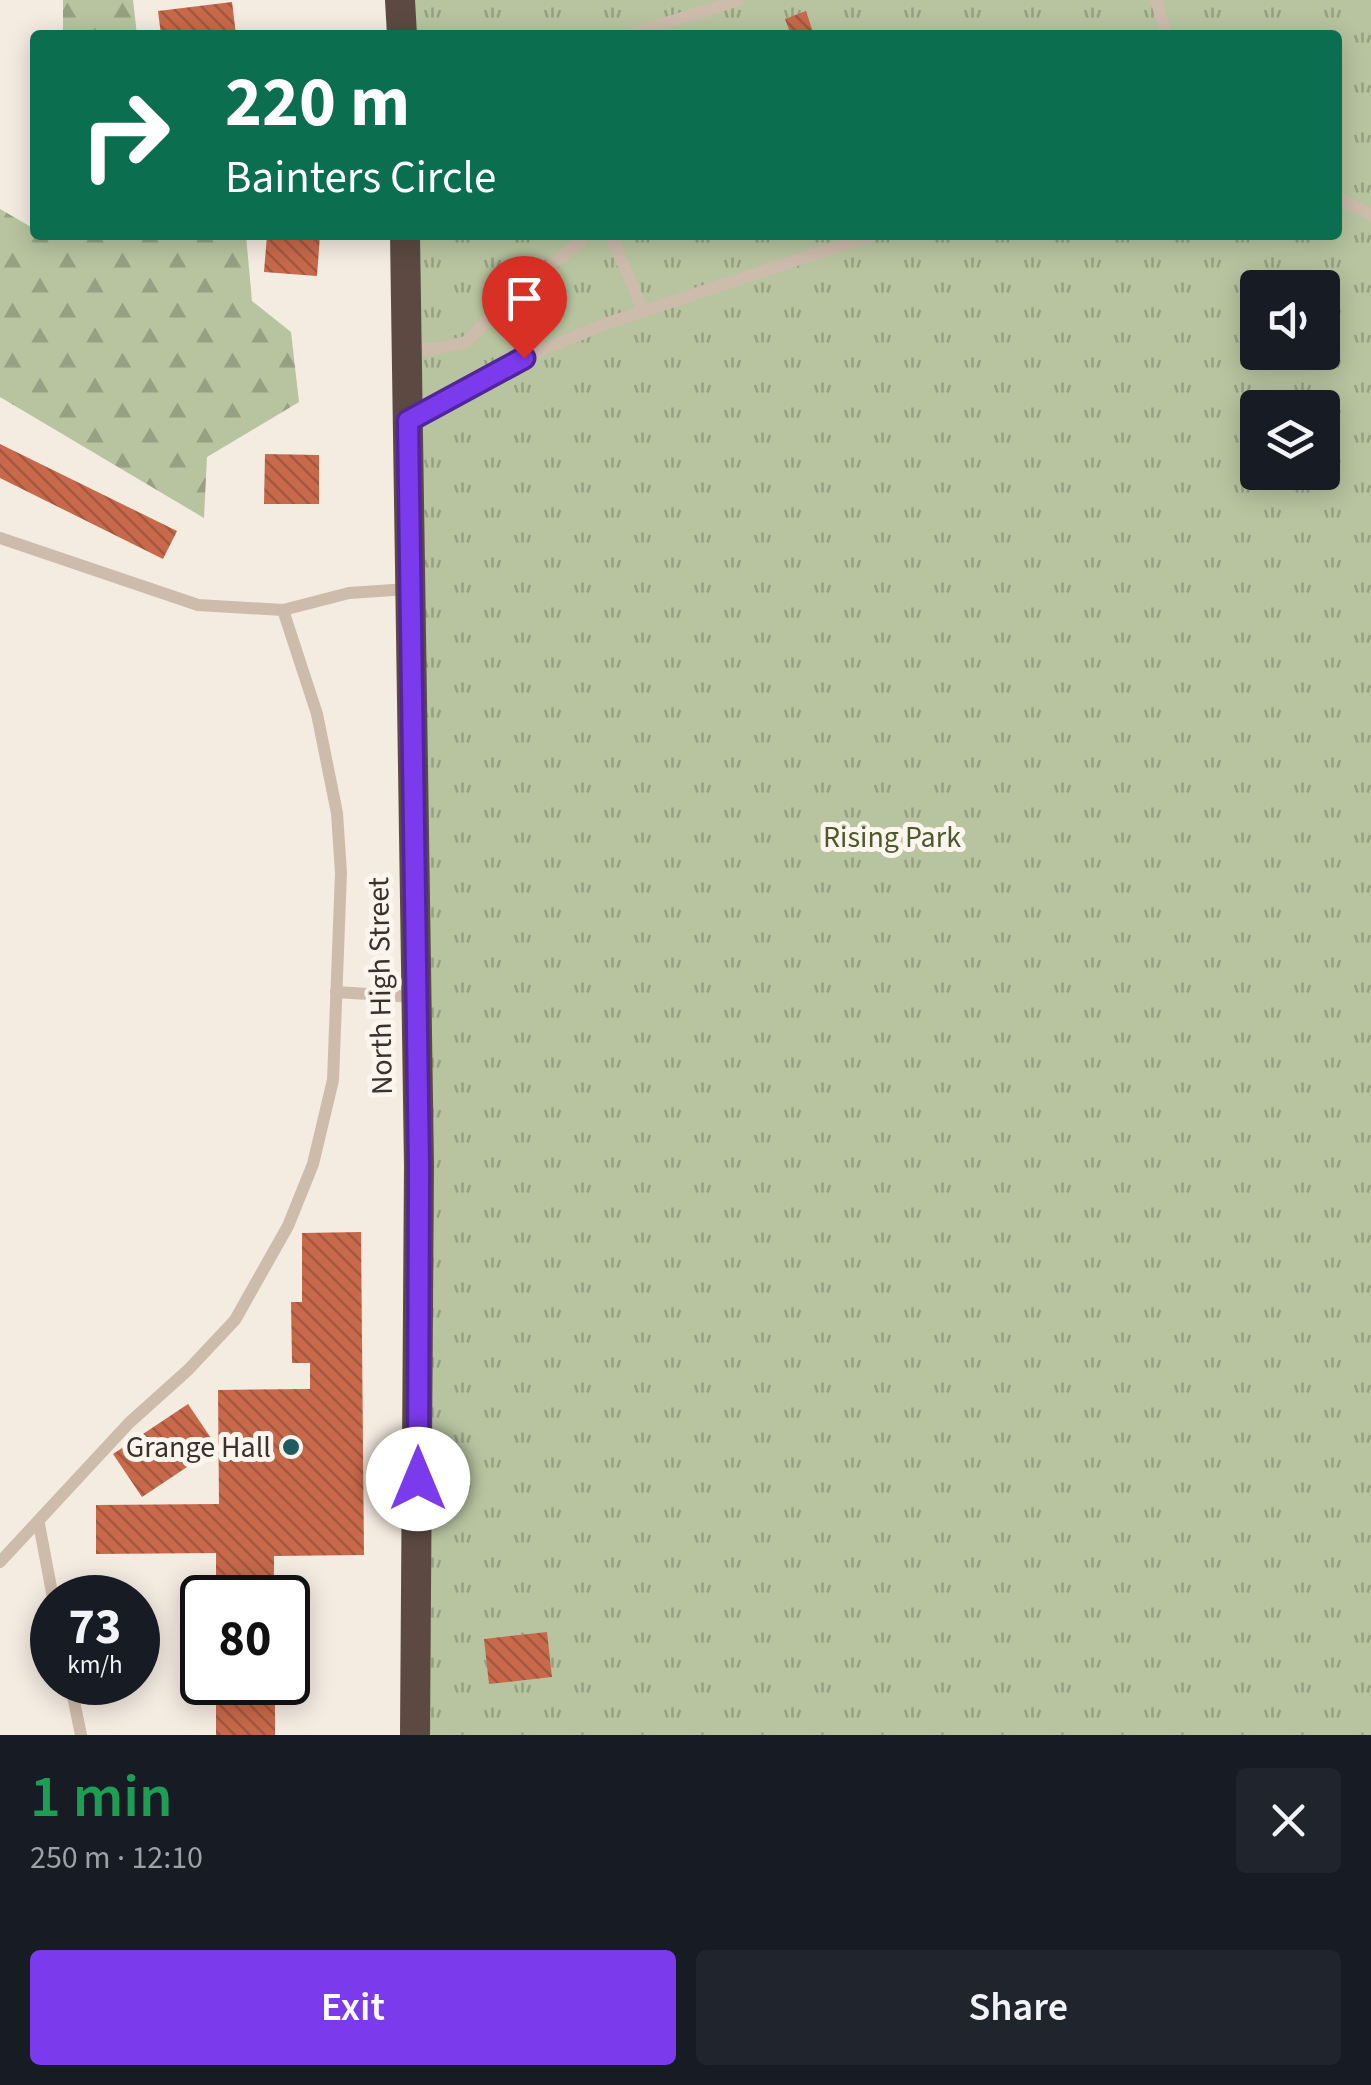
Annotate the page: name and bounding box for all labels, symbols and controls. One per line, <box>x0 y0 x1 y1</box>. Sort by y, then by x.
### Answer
text: 220 m <box>225 53 410 153</box>
icon: right <box>60 70 190 200</box>
text: Bainters Circle <box>225 146 496 210</box>
pin <box>482 256 567 359</box>
map controls <box>1240 270 1340 490</box>
button: sound <box>1240 270 1340 370</box>
icon: arrive <box>497 271 552 326</box>
button: layers <box>1240 390 1340 490</box>
park label: Rising Park <box>823 816 961 859</box>
street label: North High Street <box>357 877 404 1095</box>
place label: Grange Hall <box>126 1426 271 1469</box>
position arrow <box>366 1427 470 1531</box>
marker: Grange Hall <box>280 1436 302 1458</box>
speed limit sign: 80 <box>180 1575 310 1705</box>
text: 73 <box>69 1592 121 1663</box>
text: km/h <box>67 1647 123 1683</box>
text: 1 min <box>30 1755 173 1840</box>
button: close <box>1236 1768 1341 1873</box>
text: 250 m · 12:10 <box>30 1835 203 1881</box>
button: Exit <box>30 1950 676 2065</box>
button: Share <box>696 1950 1341 2065</box>

